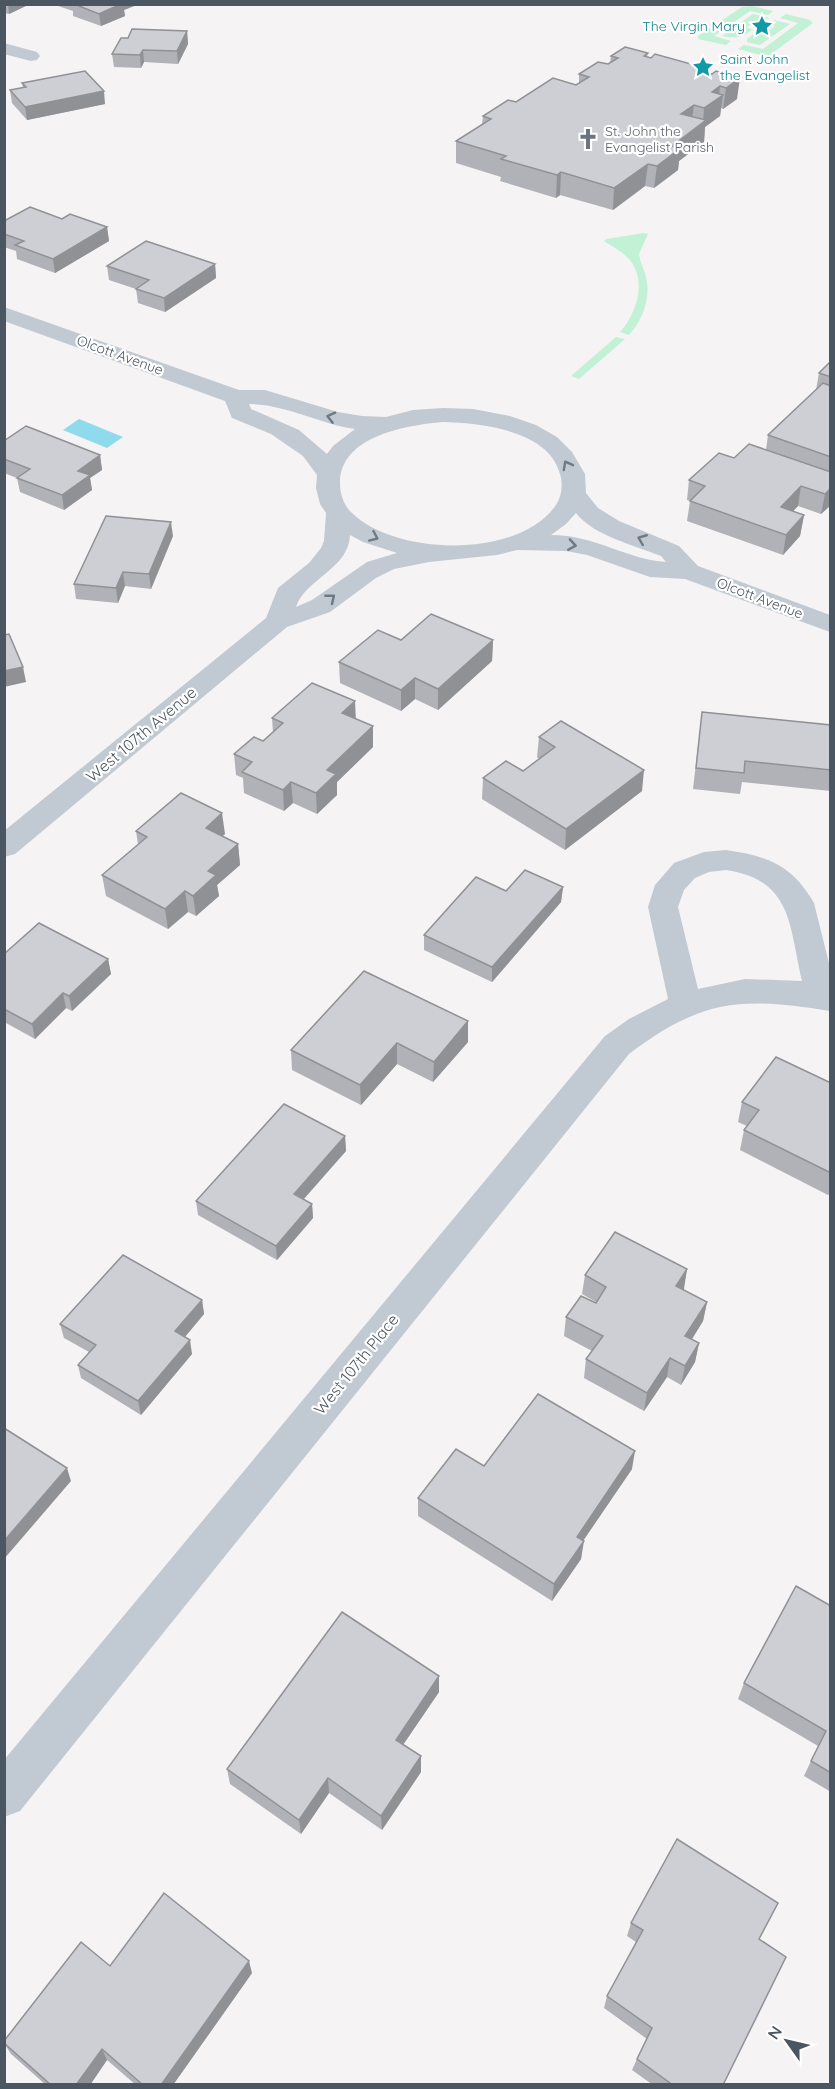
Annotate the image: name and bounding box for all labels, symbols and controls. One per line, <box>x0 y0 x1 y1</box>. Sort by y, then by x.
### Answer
place icon: The Virgin Mary <box>750 14 774 38</box>
place label: The Virgin Mary <box>642 17 745 35</box>
place label: Saint John the Evangelist <box>720 50 810 84</box>
place icon: Saint John the Evangelist <box>691 55 715 79</box>
place label: St. John the Evangelist Parish <box>605 122 714 156</box>
church icon: St. John the Evangelist Parish <box>576 127 600 151</box>
street label: Olcott Avenue <box>74 331 166 379</box>
one-way arrow <box>326 412 336 425</box>
one-way arrow <box>563 460 575 471</box>
one-way arrow <box>367 530 378 542</box>
one-way arrow <box>637 534 648 546</box>
one-way arrow <box>568 538 577 550</box>
street label: Olcott Avenue <box>714 573 806 623</box>
one-way arrow <box>324 594 335 605</box>
street label: West 107th Avenue <box>82 682 200 786</box>
street label: West 107th Place <box>309 1310 403 1418</box>
north arrow <box>757 2011 817 2071</box>
text: N <box>763 2022 786 2043</box>

